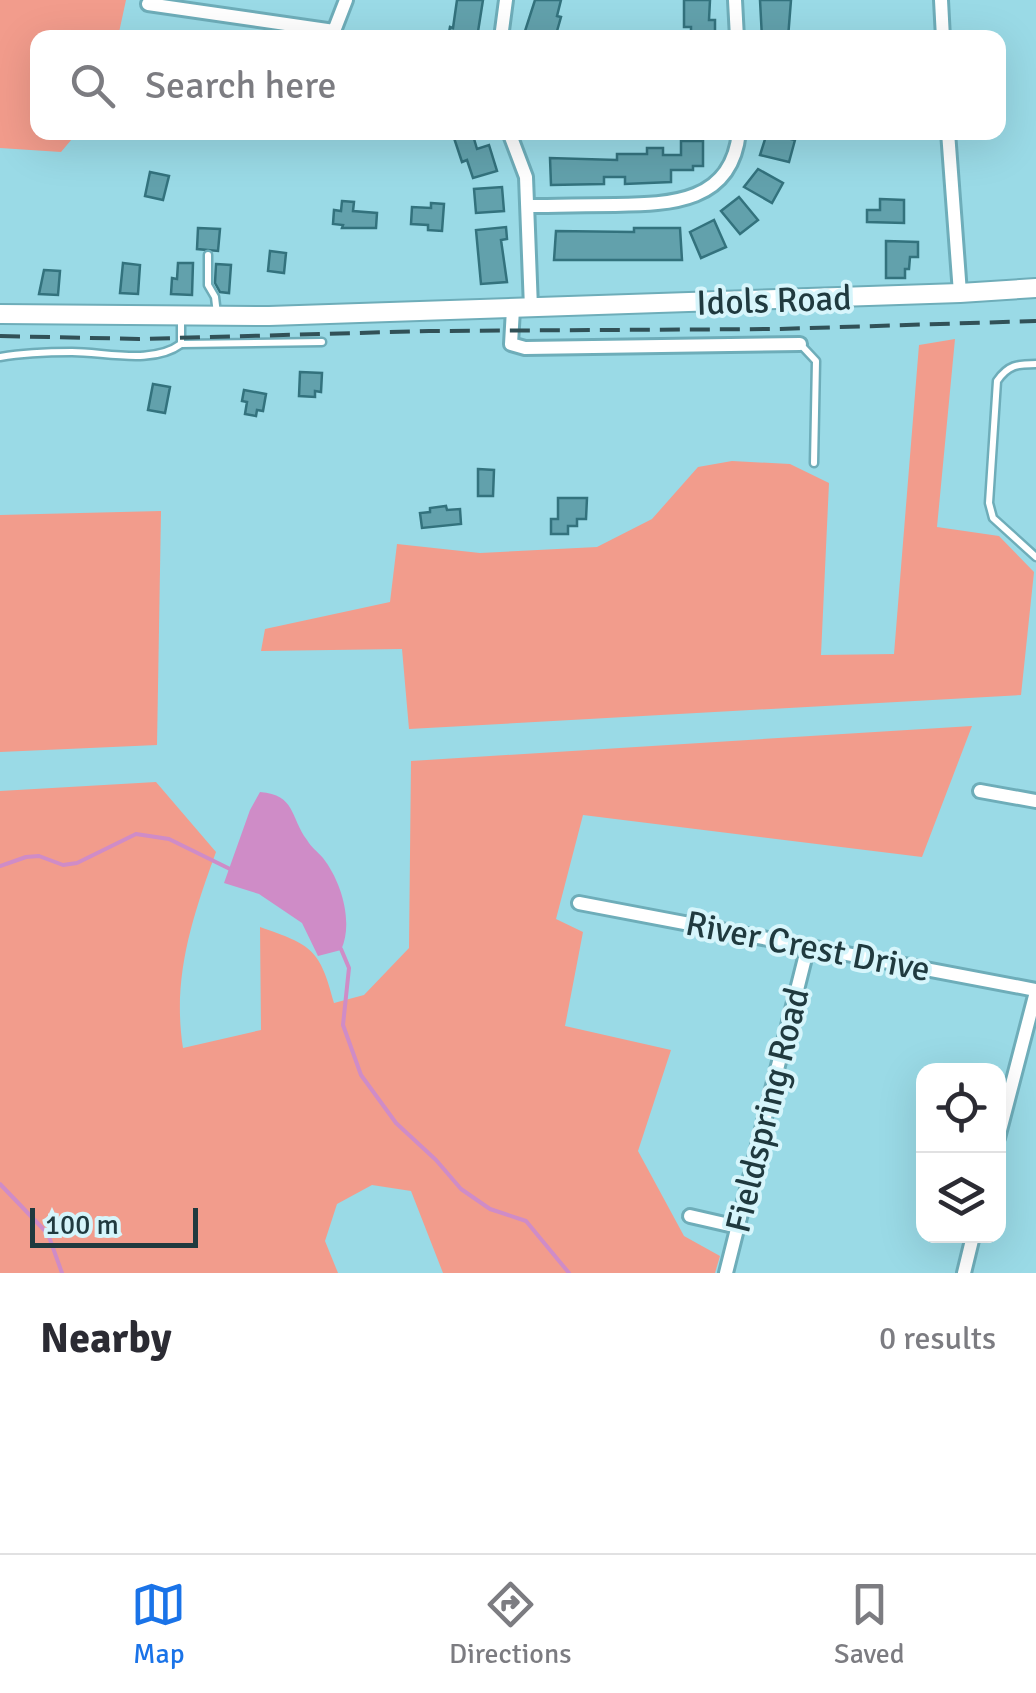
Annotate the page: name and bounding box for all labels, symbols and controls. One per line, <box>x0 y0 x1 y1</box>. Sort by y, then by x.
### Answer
search box <box>30 30 1006 140</box>
icon: search <box>65 58 120 113</box>
text: Search here <box>145 62 337 109</box>
street label: Idols Road <box>696 276 852 325</box>
street label: River Crest Drive <box>682 902 934 991</box>
street label: Fieldspring Road <box>716 983 819 1237</box>
map controls <box>916 1063 1006 1243</box>
button: locate <box>916 1063 1006 1153</box>
button: layers <box>916 1153 1006 1243</box>
scale bar <box>30 1203 198 1248</box>
text: 100 m <box>45 1208 119 1242</box>
text: Nearby <box>40 1313 172 1364</box>
text: 0 results <box>879 1319 996 1358</box>
tab: Map <box>131 1577 186 1671</box>
tab: Directions <box>449 1577 571 1671</box>
tab: Saved <box>834 1577 905 1671</box>

